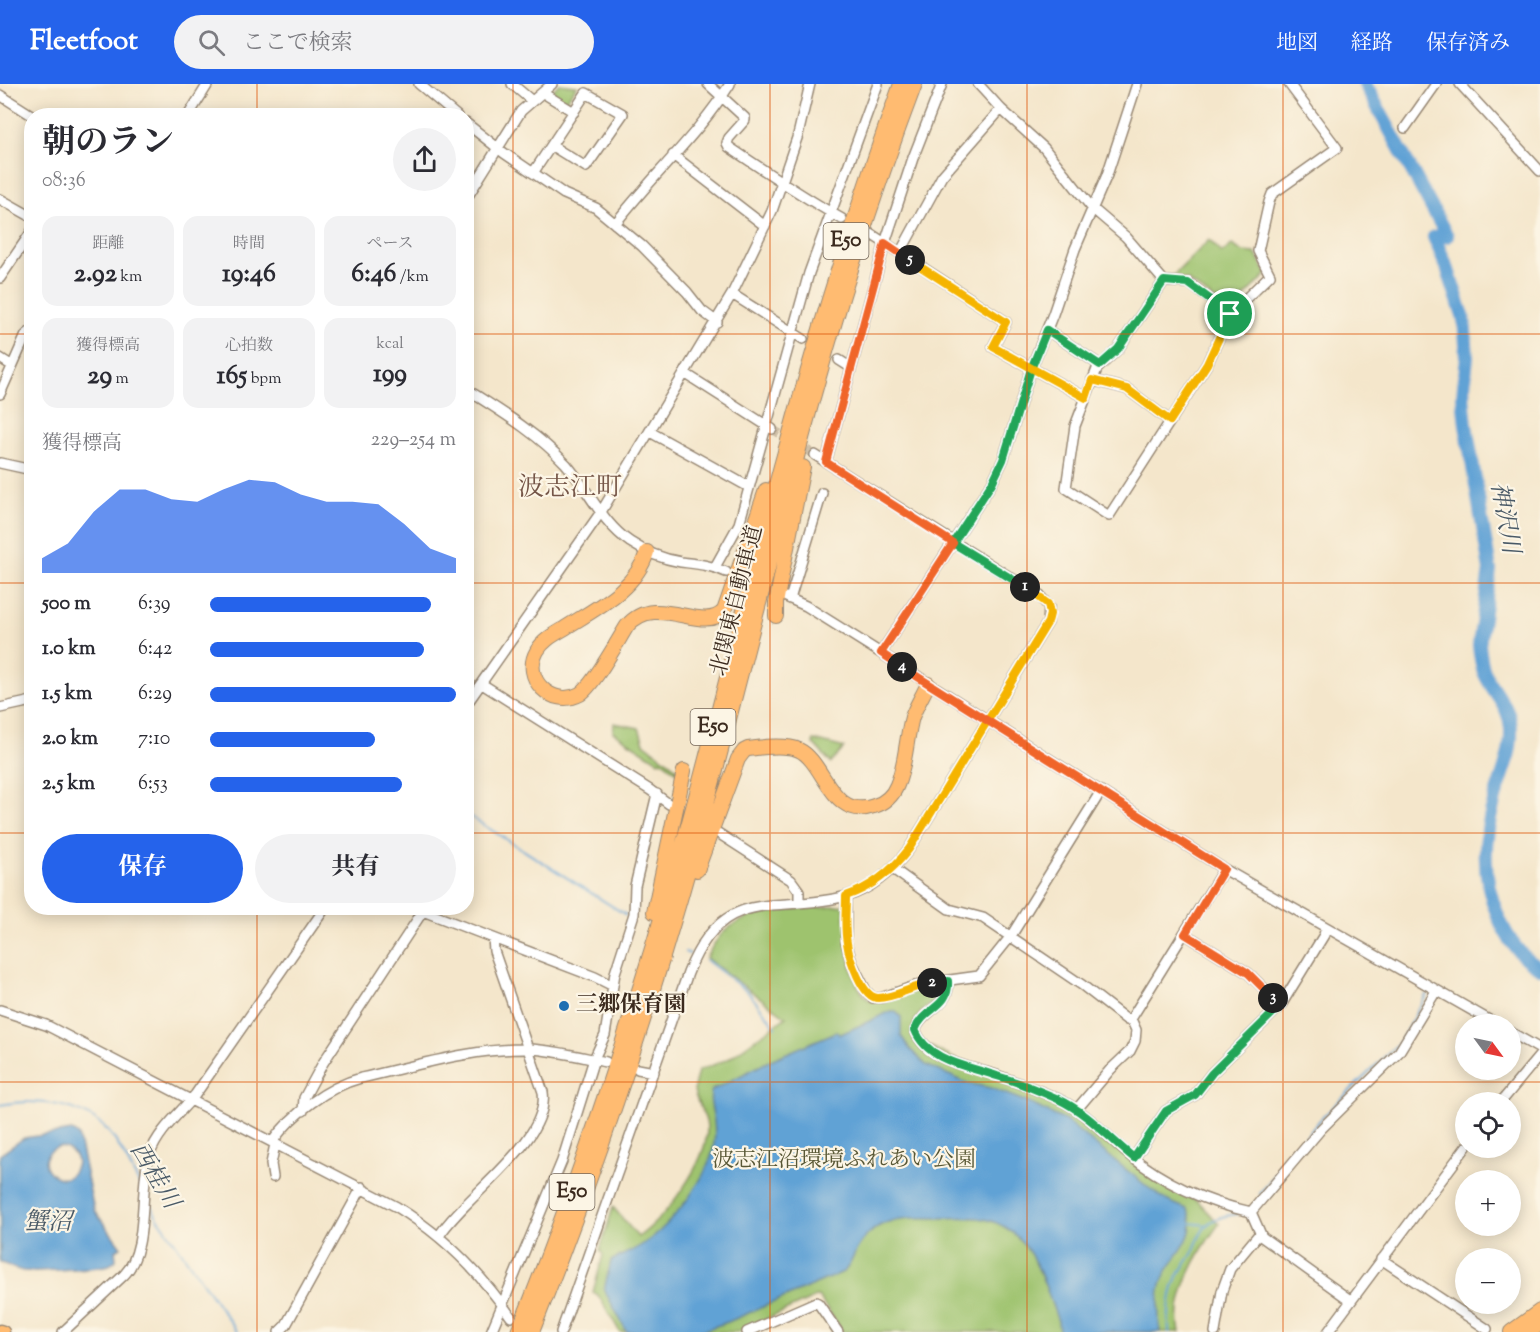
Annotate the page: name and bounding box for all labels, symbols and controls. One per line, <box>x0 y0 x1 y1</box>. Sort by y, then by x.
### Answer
search box <box>174 15 594 69</box>
text: Fleetfoot <box>30 22 138 62</box>
icon: search <box>195 26 228 59</box>
text: ここで検索 <box>243 28 353 60</box>
text: 地図 <box>1276 29 1318 59</box>
text: 経路 <box>1351 29 1393 59</box>
text: 保存済み <box>1426 29 1510 59</box>
text: 朝のラン <box>42 120 174 168</box>
button: share <box>393 128 456 191</box>
text: 08:36 <box>42 167 86 196</box>
road number: E50 <box>824 223 868 259</box>
text: 距離 <box>92 233 124 256</box>
text: 時間 <box>233 233 265 256</box>
text: ペース <box>366 233 414 256</box>
pin: 5 <box>895 245 925 275</box>
text: 5 <box>907 248 913 271</box>
text: 2.92 <box>74 256 117 293</box>
text: 19:46 <box>222 256 276 293</box>
text: 6:46 <box>351 256 396 293</box>
text: km <box>117 266 142 289</box>
text: /km <box>396 266 429 289</box>
pin <box>1204 288 1255 339</box>
icon: arrive <box>1213 297 1246 330</box>
text: kcal <box>376 333 404 356</box>
text: 獲得標高 <box>76 335 140 358</box>
text: 心拍数 <box>225 335 273 358</box>
text: 199 <box>373 356 407 393</box>
text: 29 <box>87 358 112 395</box>
text: 165 <box>217 358 247 395</box>
text: m <box>112 368 129 391</box>
text: bpm <box>247 368 281 391</box>
text: 229–254 m <box>371 426 456 455</box>
text: 獲得標高 <box>42 430 122 459</box>
district label: 波志江町 <box>518 470 622 507</box>
water label: 神沢川 <box>1481 480 1528 559</box>
street label: 北関東自動車道 <box>704 522 772 680</box>
pin: 1 <box>1010 572 1040 602</box>
text: 1 <box>1022 575 1028 598</box>
text: 500 m <box>42 590 91 619</box>
text: 6:39 <box>138 590 171 619</box>
text: 1.0 km <box>42 635 96 664</box>
text: 6:42 <box>138 635 172 664</box>
pin: 4 <box>887 652 917 682</box>
text: 4 <box>898 655 906 678</box>
text: 1.5 km <box>42 680 92 709</box>
text: 6:29 <box>138 680 172 709</box>
road number: E50 <box>690 709 736 745</box>
text: 2.0 km <box>42 725 98 754</box>
text: 7:10 <box>138 725 170 754</box>
text: 2.5 km <box>42 770 95 799</box>
text: 6:53 <box>138 770 168 799</box>
button: 保存 <box>42 834 243 903</box>
button: 共有 <box>255 834 456 903</box>
pin: 2 <box>917 968 947 998</box>
text: 2 <box>928 971 936 994</box>
pin: 3 <box>1258 983 1288 1013</box>
text: 3 <box>1270 986 1276 1009</box>
place label: 三郷保育園 <box>576 990 686 1022</box>
marker: 三郷保育園 <box>557 999 571 1013</box>
north arrow <box>1455 1014 1521 1080</box>
map controls <box>1455 1014 1521 1314</box>
button: locate <box>1455 1092 1521 1158</box>
water label: 西桂川 <box>121 1136 189 1218</box>
park label: 波志江沼環境ふれあい公園 <box>712 1145 976 1177</box>
button: + <box>1455 1170 1521 1236</box>
road number: E50 <box>550 1174 594 1210</box>
water label: 蟹沼 <box>24 1206 76 1240</box>
button: − <box>1455 1248 1521 1314</box>

